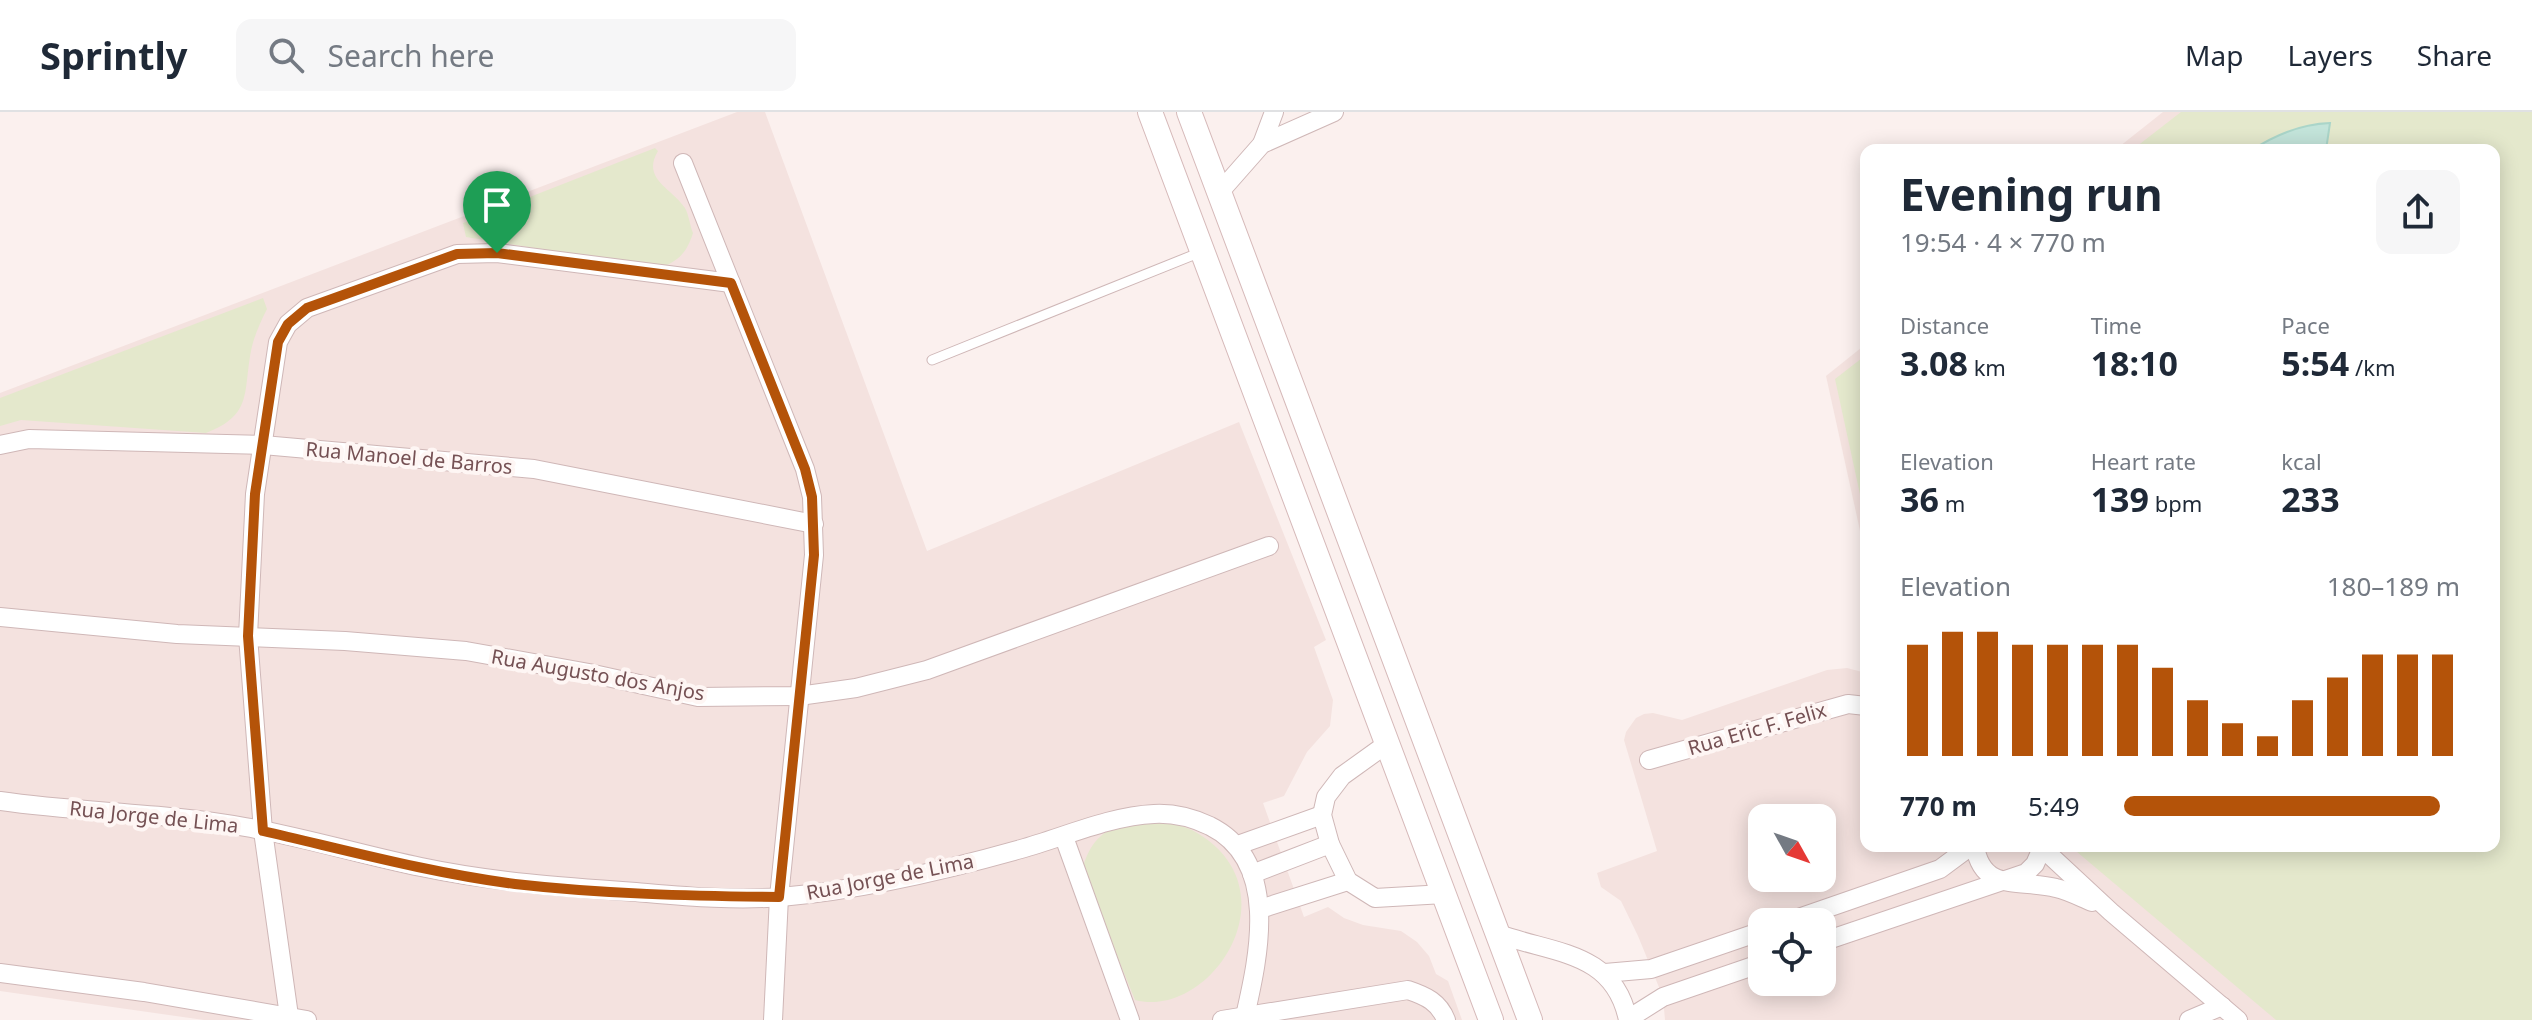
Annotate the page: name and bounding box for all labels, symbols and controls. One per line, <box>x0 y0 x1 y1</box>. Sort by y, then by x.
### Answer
search box <box>236 19 796 91</box>
text: Sprintly <box>40 29 188 81</box>
icon: search <box>264 33 308 77</box>
text: Search here <box>328 35 494 76</box>
text: Map <box>2185 36 2243 74</box>
text: Layers <box>2287 36 2373 74</box>
text: Share <box>2417 36 2492 74</box>
text: Evening run <box>1900 164 2163 224</box>
button: share <box>2376 170 2460 254</box>
pin <box>463 171 531 253</box>
icon: arrive <box>475 183 519 227</box>
text: 19:54 · 4 × 770 m <box>1900 224 2106 260</box>
text: Distance <box>1900 310 1989 340</box>
text: Time <box>2091 310 2142 340</box>
text: Pace <box>2281 310 2330 340</box>
text: 3.08 <box>1900 340 1968 386</box>
text: 18:10 <box>2091 340 2178 386</box>
text: 5:54 <box>2281 340 2349 386</box>
text: km <box>1968 352 2006 382</box>
text: /km <box>2349 352 2395 382</box>
street label: Rua Manoel de Barros <box>305 435 514 480</box>
text: Elevation <box>1900 446 1994 476</box>
text: Heart rate <box>2091 446 2196 476</box>
text: kcal <box>2281 446 2322 476</box>
text: 36 <box>1900 476 1939 522</box>
text: 139 <box>2091 476 2149 522</box>
text: 233 <box>2281 476 2340 522</box>
text: m <box>1939 488 1965 518</box>
text: bpm <box>2149 488 2202 518</box>
text: Elevation <box>1900 568 2011 604</box>
text: 180–189 m <box>2327 568 2460 604</box>
street label: Rua Augusto dos Anjos <box>489 642 707 707</box>
street label: Rua Eric F. Felix <box>1684 696 1830 761</box>
text: 770 m <box>1900 788 1977 824</box>
text: 5:49 <box>2028 788 2080 824</box>
street label: Rua Jorge de Lima <box>68 794 240 839</box>
north arrow <box>1748 804 1836 892</box>
map controls <box>1748 804 1836 996</box>
street label: Rua Jorge de Lima <box>804 847 976 906</box>
button: locate <box>1748 908 1836 996</box>

